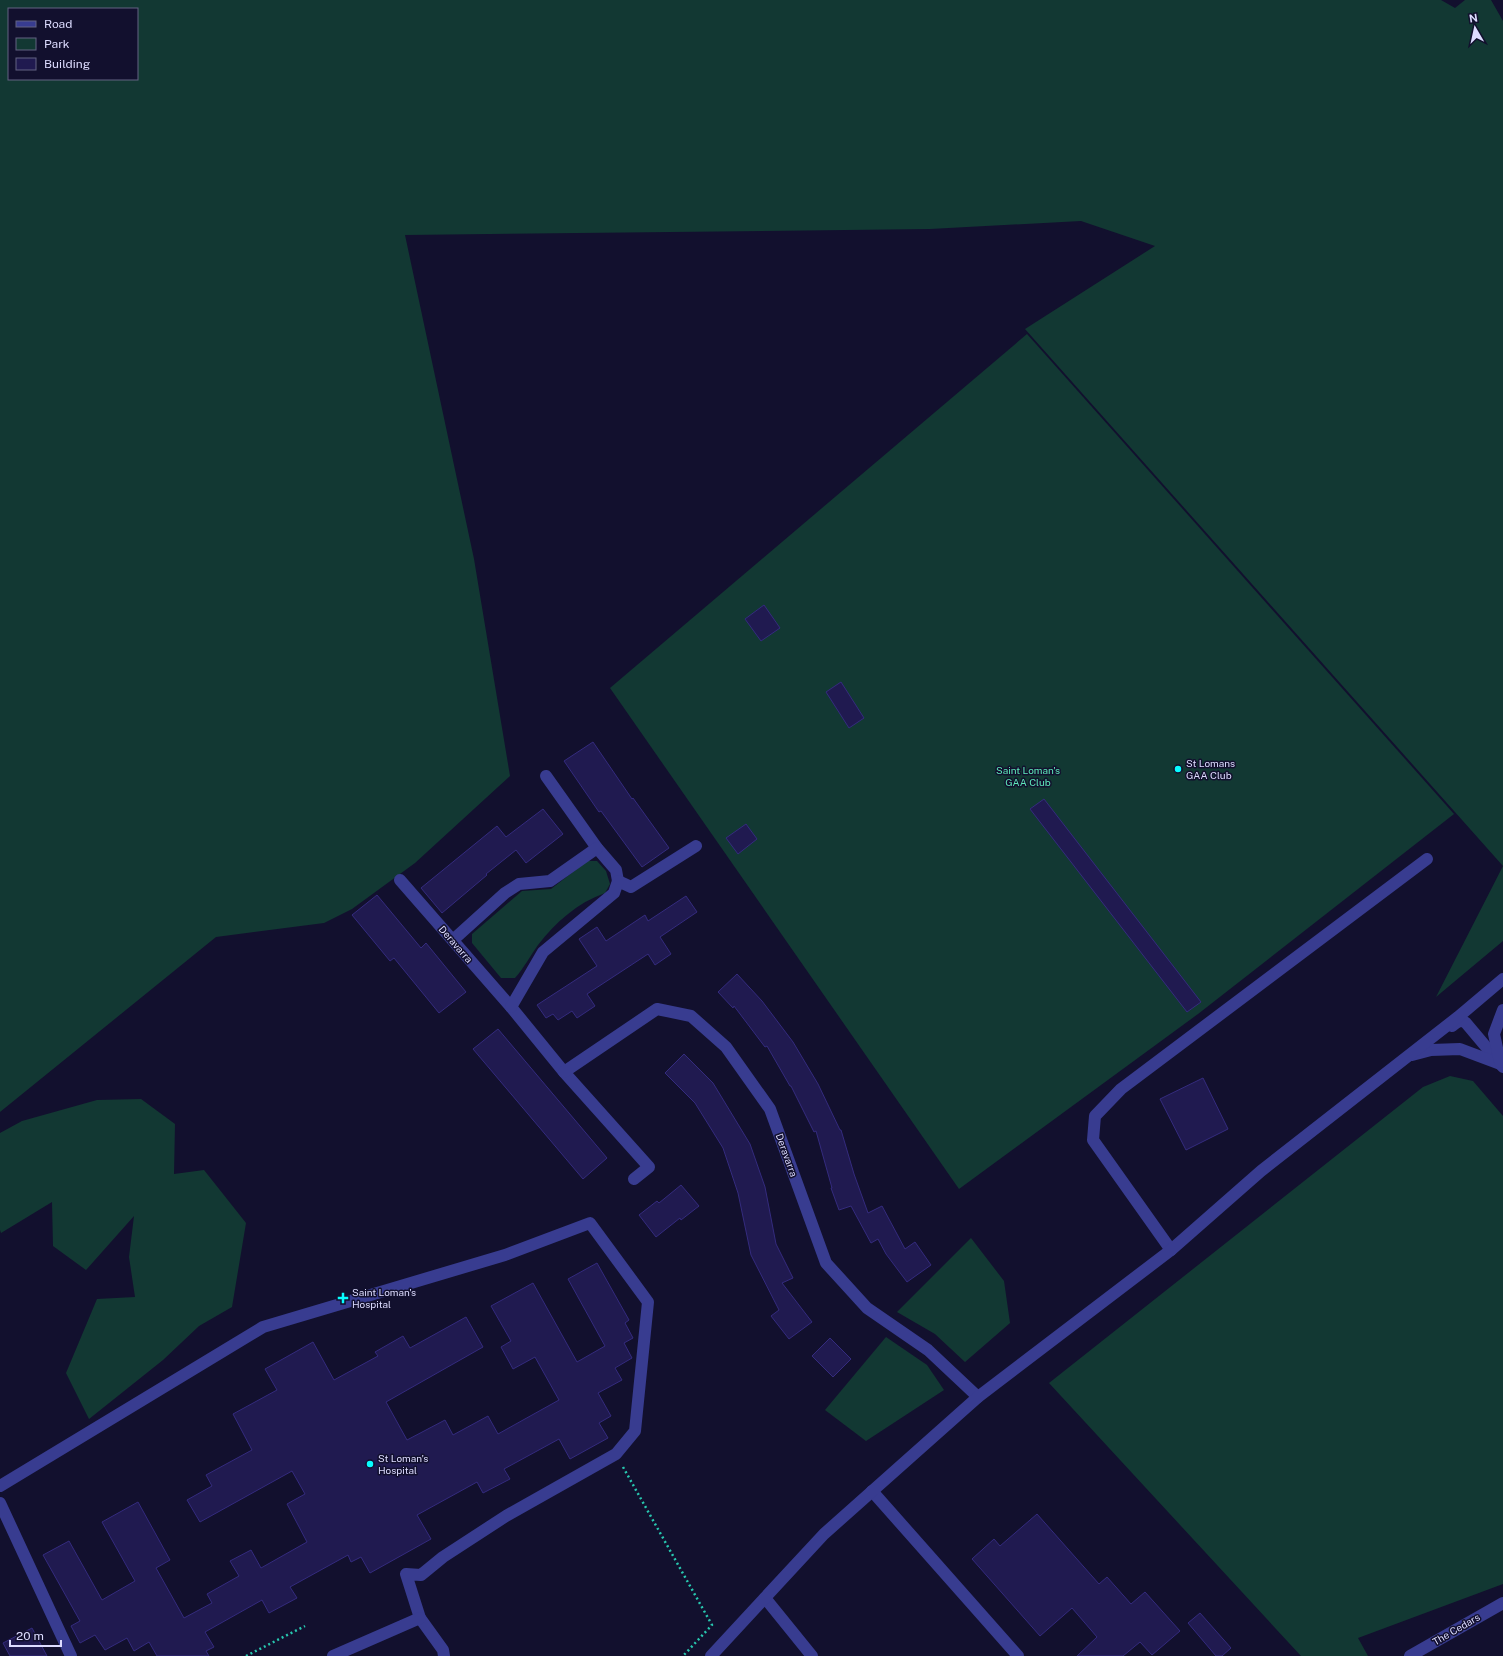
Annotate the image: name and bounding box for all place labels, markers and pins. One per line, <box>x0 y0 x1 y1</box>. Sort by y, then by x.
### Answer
place label: St Lomans GAA Club <box>1186 757 1235 781</box>
marker: St Lomans GAA Club <box>1173 764 1183 774</box>
place label: Saint Loman's Hospital <box>352 1286 416 1310</box>
marker: Saint Loman's Hospital <box>337 1292 349 1304</box>
place label: St Loman's Hospital <box>378 1452 428 1476</box>
marker: St Loman's Hospital <box>365 1459 375 1469</box>

